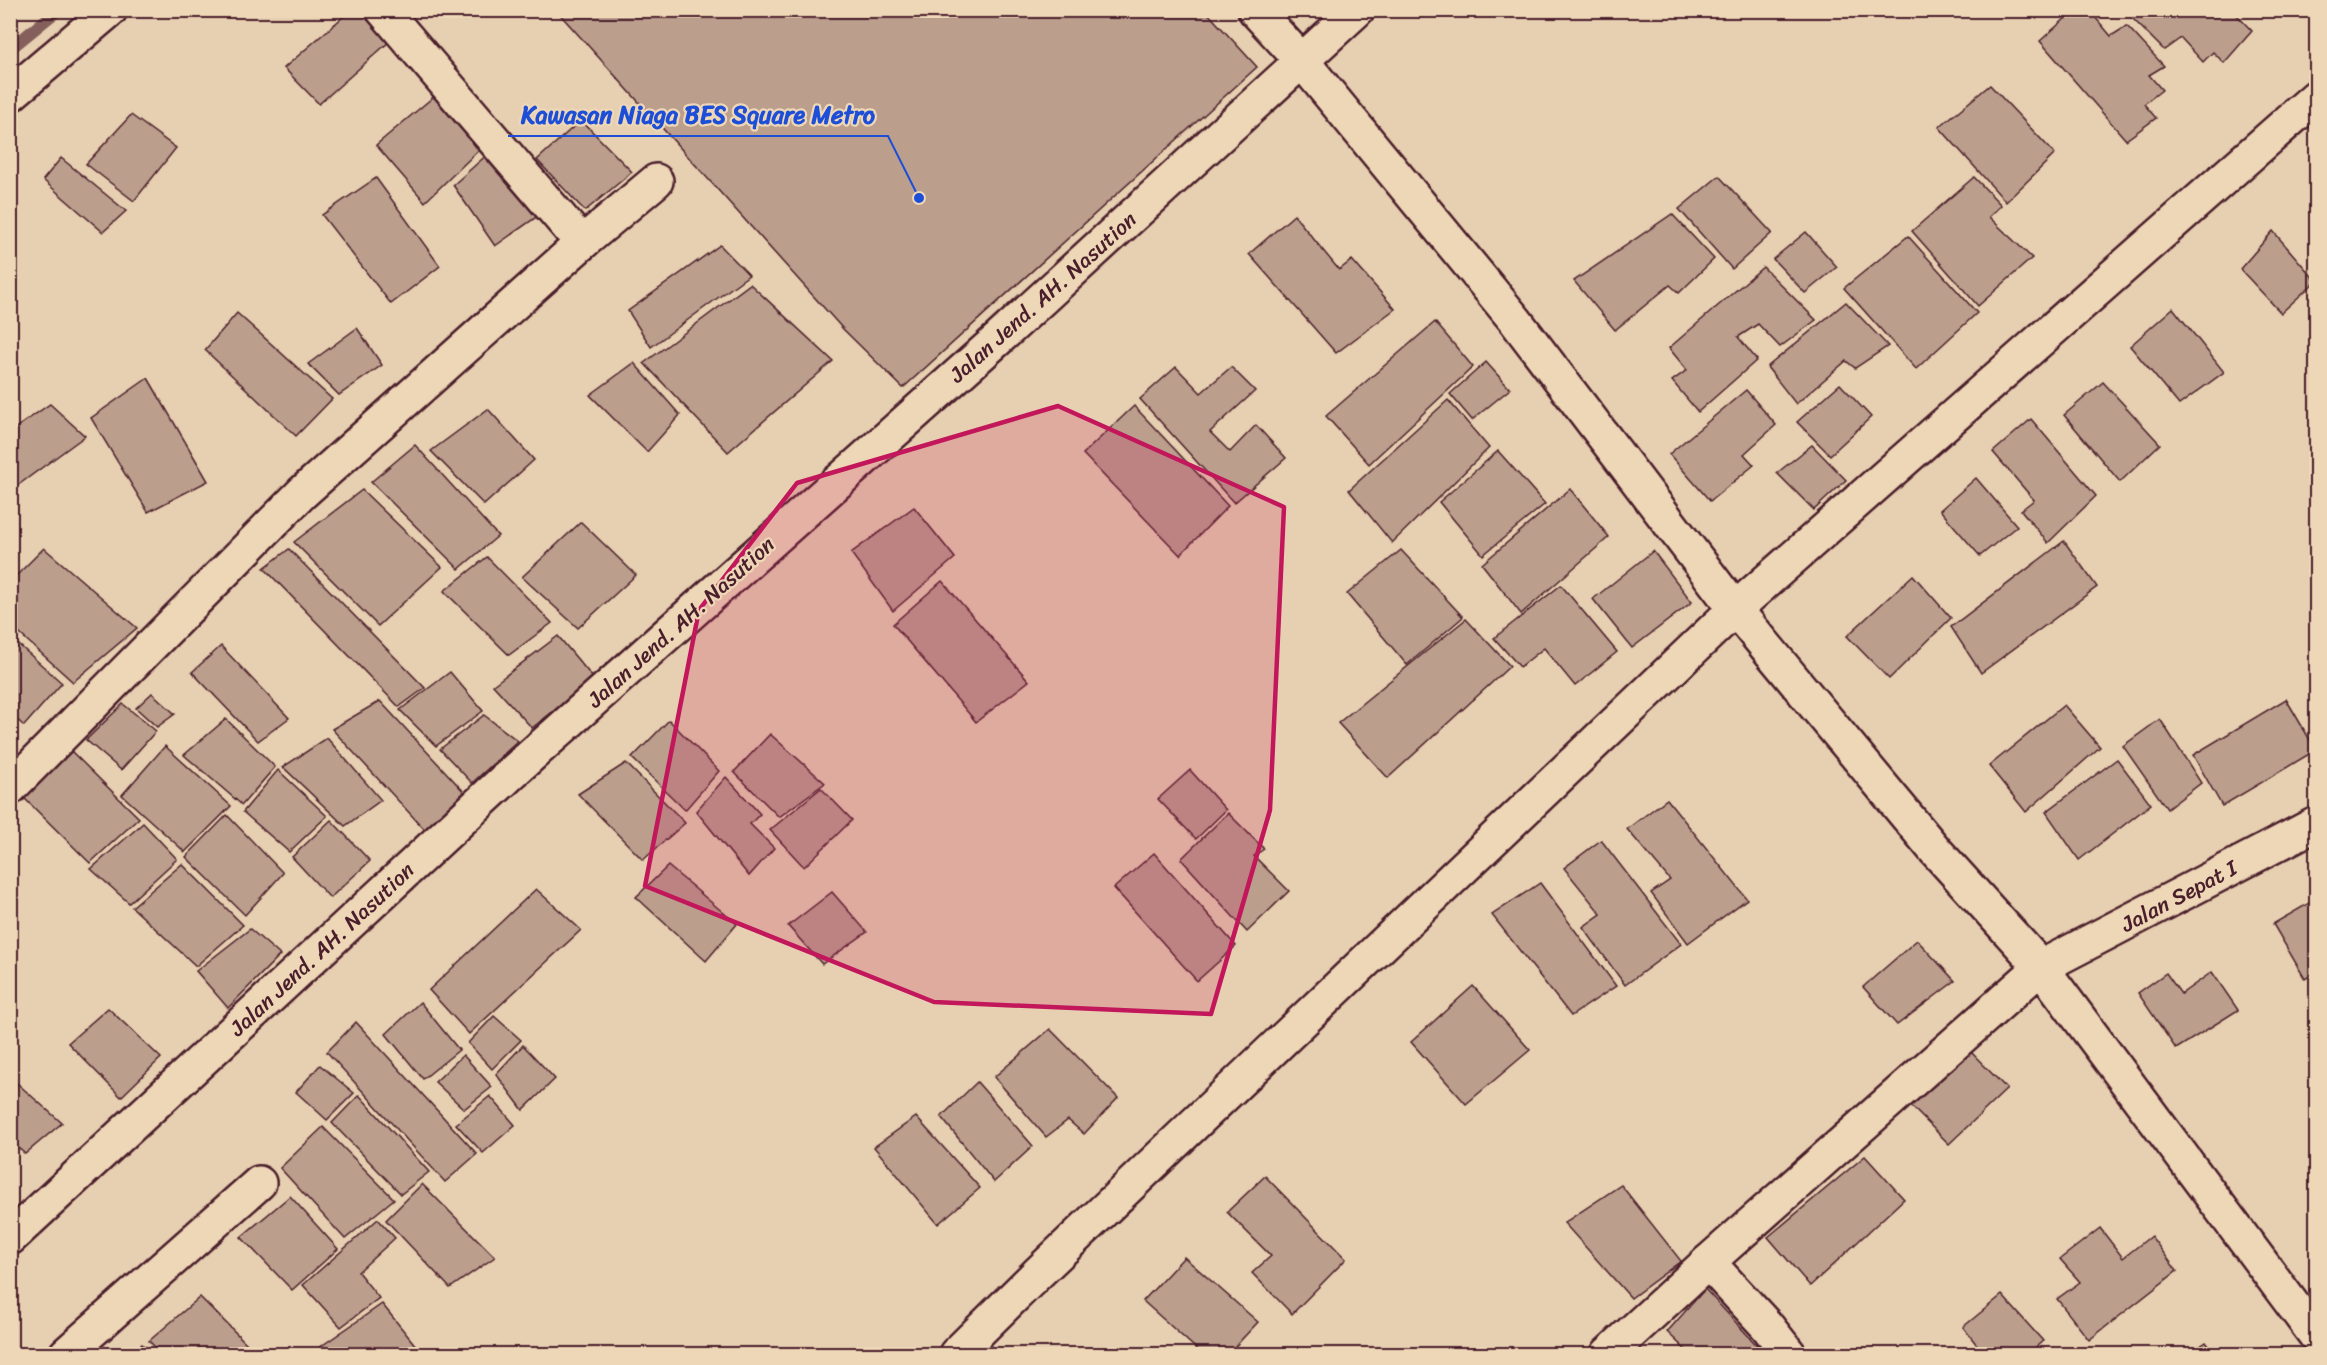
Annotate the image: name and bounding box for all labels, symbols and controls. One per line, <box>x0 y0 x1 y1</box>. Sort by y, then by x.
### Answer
callout: Kawasan Niaga BES Square Metro <box>508 94 888 136</box>
text: Kawasan Niaga BES Square Metro <box>520 94 876 136</box>
street label: Jalan Jend. AH. Nasution <box>939 201 1146 393</box>
street label: Jalan Jend. AH. Nasution <box>577 526 784 718</box>
street label: Jalan Sepat I <box>2113 848 2246 944</box>
street label: Jalan Jend. AH. Nasution <box>219 852 424 1047</box>

